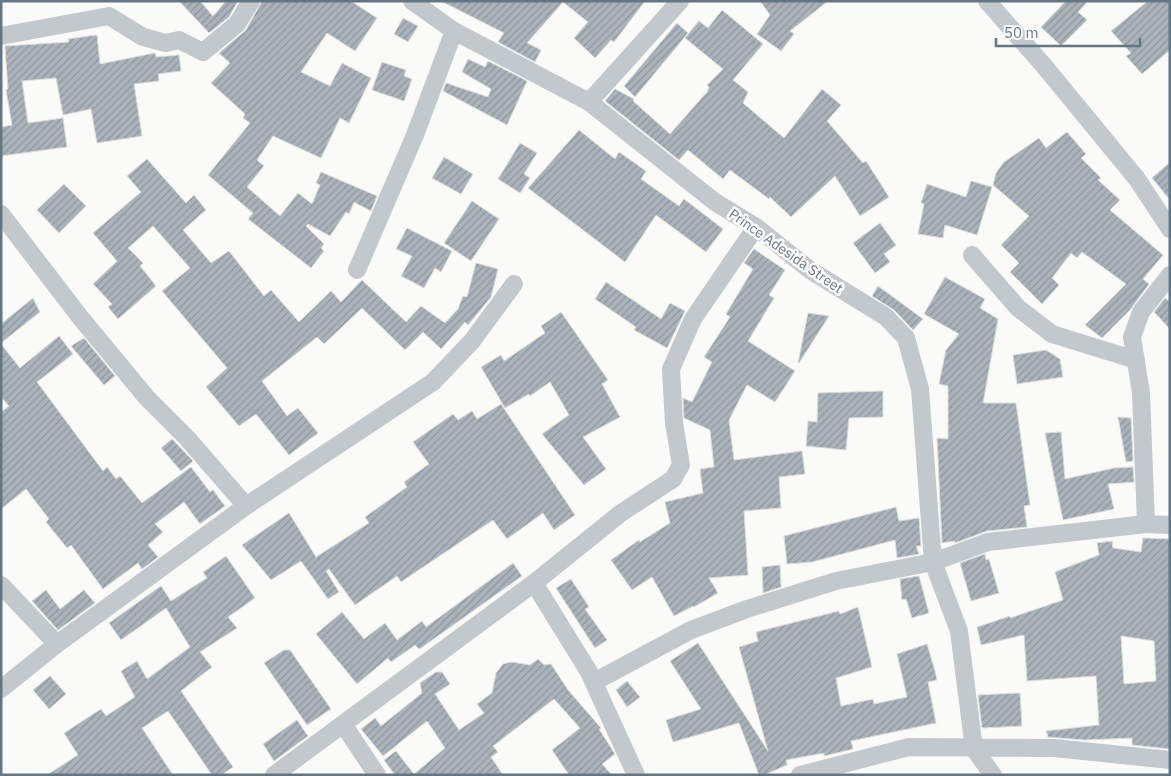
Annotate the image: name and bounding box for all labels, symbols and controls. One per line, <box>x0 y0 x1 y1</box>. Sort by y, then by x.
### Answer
scale bar <box>996 15 1140 47</box>
text: 50 m <box>1004 23 1039 42</box>
street label: Prince Adesida Street <box>725 205 847 297</box>

